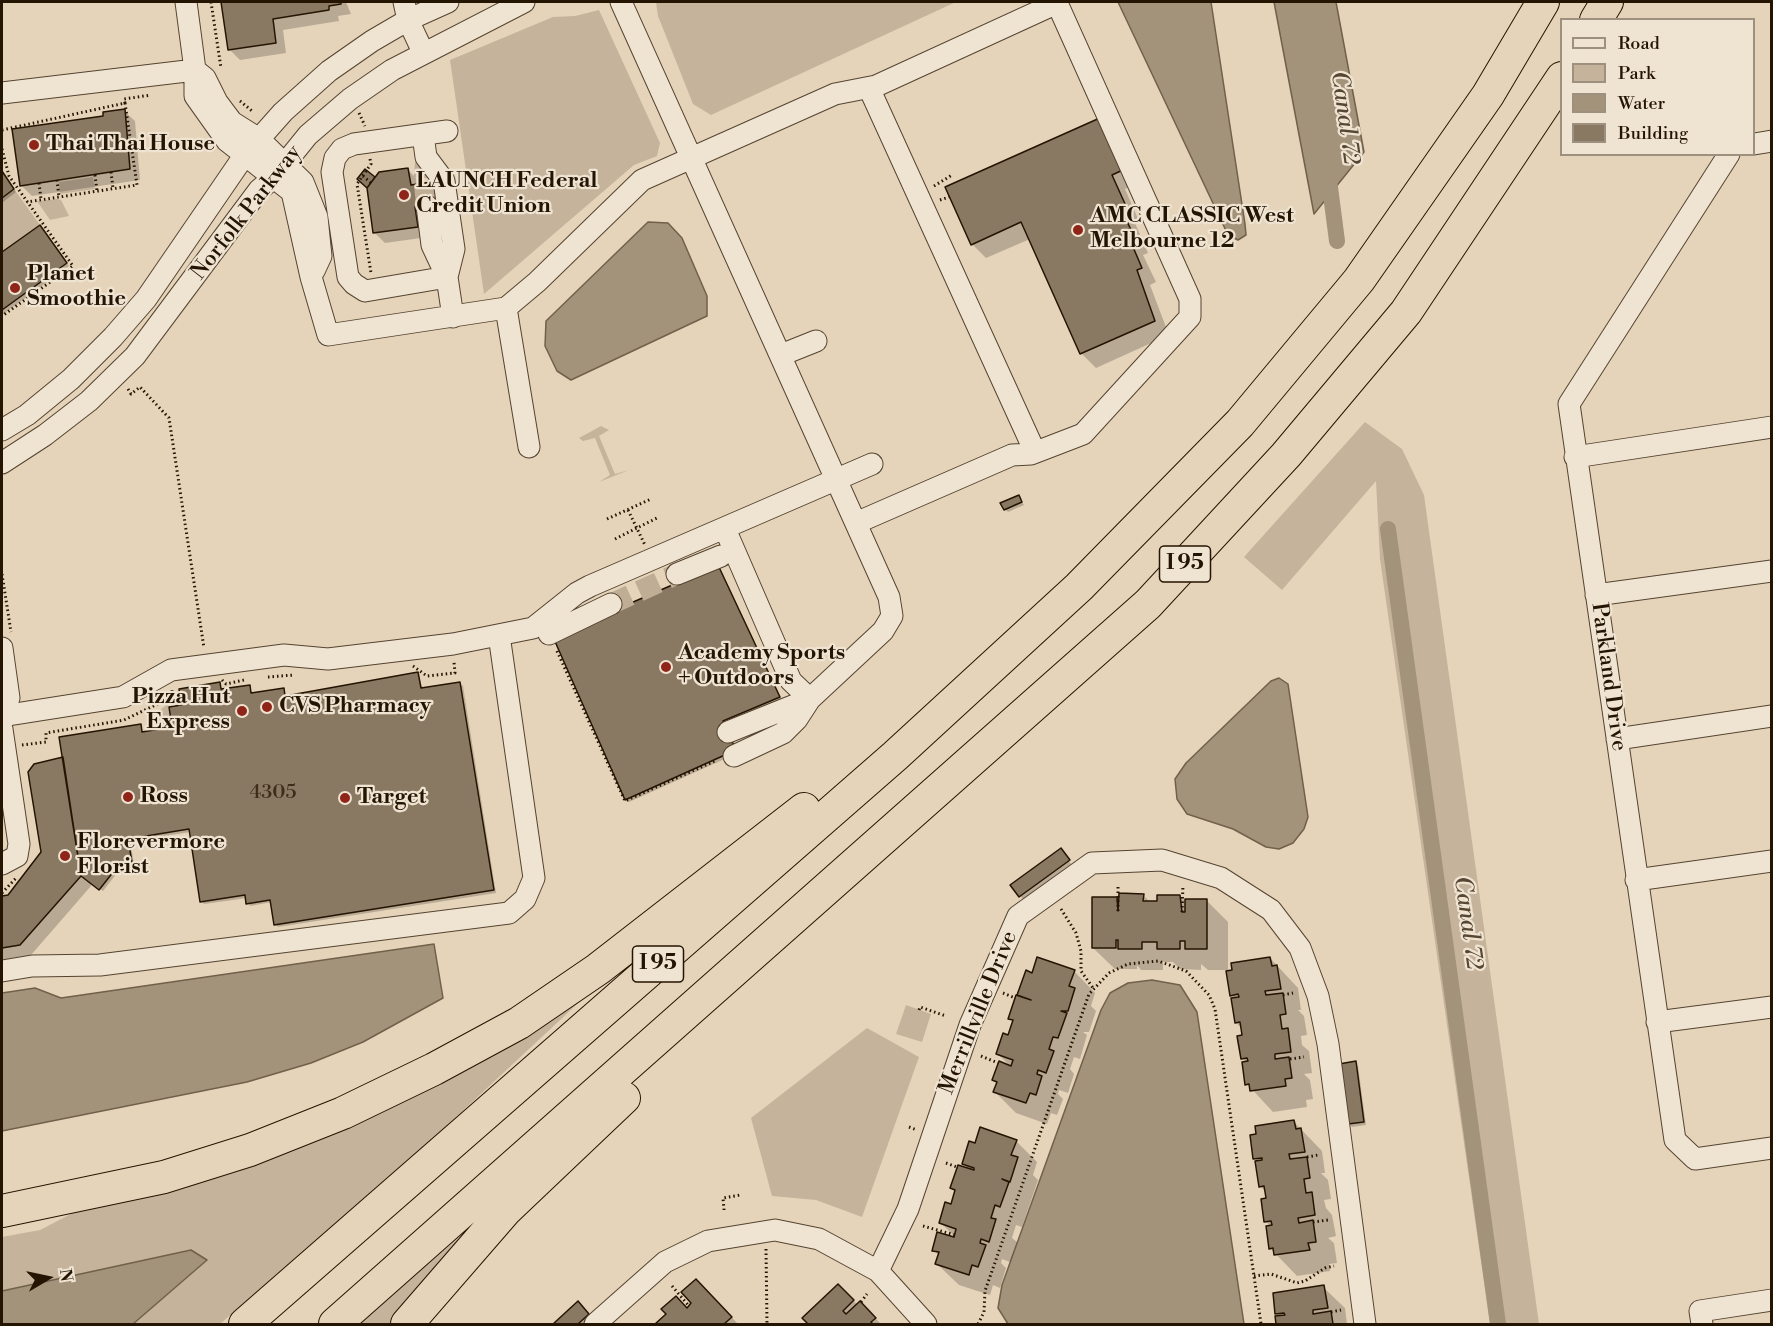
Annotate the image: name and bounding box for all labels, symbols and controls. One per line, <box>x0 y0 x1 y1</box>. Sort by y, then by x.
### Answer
legend <box>1560 18 1755 156</box>
text: Road <box>1618 32 1660 55</box>
text: Park <box>1618 62 1655 85</box>
water label: Canal 72 <box>1323 69 1365 167</box>
text: Water <box>1618 92 1665 115</box>
text: Building <box>1618 122 1688 145</box>
place label: Thai Thai House <box>46 132 215 158</box>
marker: Thai Thai House <box>27 138 41 152</box>
street label: Norfolk Parkway <box>186 140 308 286</box>
place label: LAUNCH Federal Credit Union <box>416 169 598 220</box>
marker: LAUNCH Federal Credit Union <box>397 188 411 202</box>
place label: AMC CLASSIC West Melbourne 12 <box>1090 204 1294 255</box>
marker: AMC CLASSIC West Melbourne 12 <box>1071 223 1085 237</box>
place label: Planet Smoothie <box>27 262 126 314</box>
marker: Planet Smoothie <box>8 281 22 295</box>
road number: I 95 <box>1160 546 1210 582</box>
street label: Parkland Drive <box>1585 601 1631 753</box>
place label: Academy Sports + Outdoors <box>678 641 845 692</box>
marker: Academy Sports + Outdoors <box>659 660 673 674</box>
place label: Pizza Hut Express <box>132 685 230 736</box>
place label: CVS Pharmacy <box>279 694 431 720</box>
marker: CVS Pharmacy <box>260 700 274 714</box>
marker: Pizza Hut Express <box>235 704 249 718</box>
house number: 4305 <box>249 781 297 805</box>
place label: Ross <box>140 784 188 810</box>
place label: Target <box>357 785 426 811</box>
marker: Ross <box>121 790 135 804</box>
marker: Target <box>338 791 352 805</box>
place label: Florevermore Florist <box>77 830 225 882</box>
marker: Florevermore Florist <box>58 849 72 863</box>
water label: Canal 72 <box>1446 874 1488 972</box>
street label: Merrillville Drive <box>934 927 1024 1099</box>
road number: I 95 <box>632 946 684 982</box>
north arrow <box>18 1248 78 1308</box>
text: N <box>55 1267 77 1283</box>

